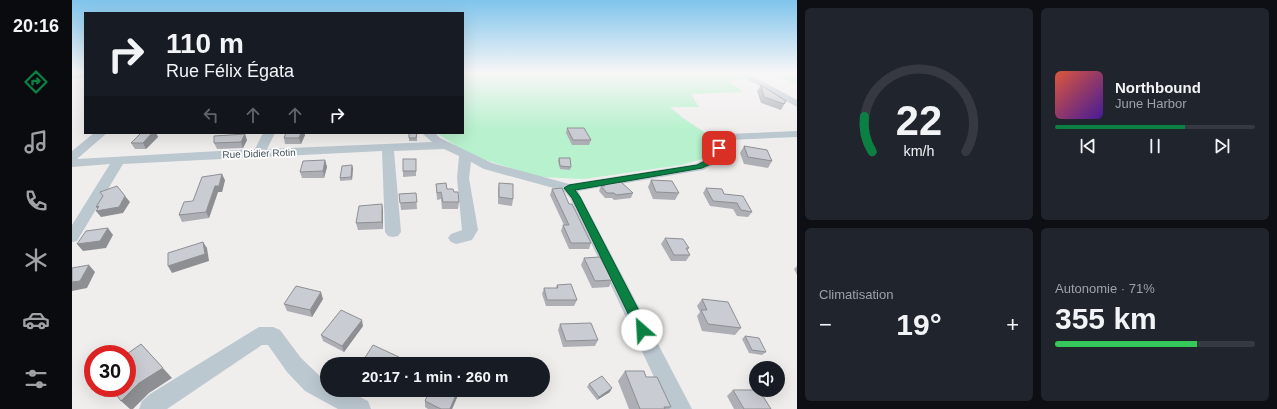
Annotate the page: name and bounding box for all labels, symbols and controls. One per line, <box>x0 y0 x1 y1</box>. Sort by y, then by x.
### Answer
text: 20:16 <box>13 16 59 36</box>
icon: right <box>100 28 152 80</box>
text: 110 m <box>166 28 244 59</box>
text: Rue Félix Égata <box>166 61 294 81</box>
icon: directions <box>22 68 50 96</box>
text: Northbound <box>1115 79 1201 96</box>
text: June Harbor <box>1115 96 1187 111</box>
text: 22 <box>896 97 942 144</box>
icon: left <box>200 104 222 126</box>
icon: ahead <box>242 104 264 126</box>
icon: ahead <box>284 104 306 126</box>
icon: right <box>326 104 348 126</box>
icon: music <box>22 128 50 156</box>
pin <box>702 131 736 165</box>
icon: previous <box>1077 135 1099 157</box>
icon: pause <box>1144 135 1166 157</box>
icon: next <box>1211 135 1233 157</box>
icon: arrive <box>708 137 730 159</box>
text: km/h <box>904 142 935 158</box>
street label: Rue Didier Rotin <box>222 147 296 160</box>
icon: phone <box>22 187 50 215</box>
icon: climate <box>22 246 50 274</box>
text: Autonomie · 71% <box>1055 281 1155 296</box>
text: Climatisation <box>819 287 893 302</box>
text: 355 km <box>1055 302 1157 335</box>
icon: car <box>22 306 50 334</box>
text: 19° <box>896 308 942 341</box>
position arrow <box>621 309 663 351</box>
text: − <box>819 312 832 337</box>
text: + <box>1006 312 1019 337</box>
speed limit sign: 30 <box>84 345 136 397</box>
map controls <box>749 361 785 397</box>
button: sound <box>749 361 785 397</box>
icon: filters <box>22 365 50 393</box>
text: 20:17 · 1 min · 260 m <box>362 368 508 385</box>

